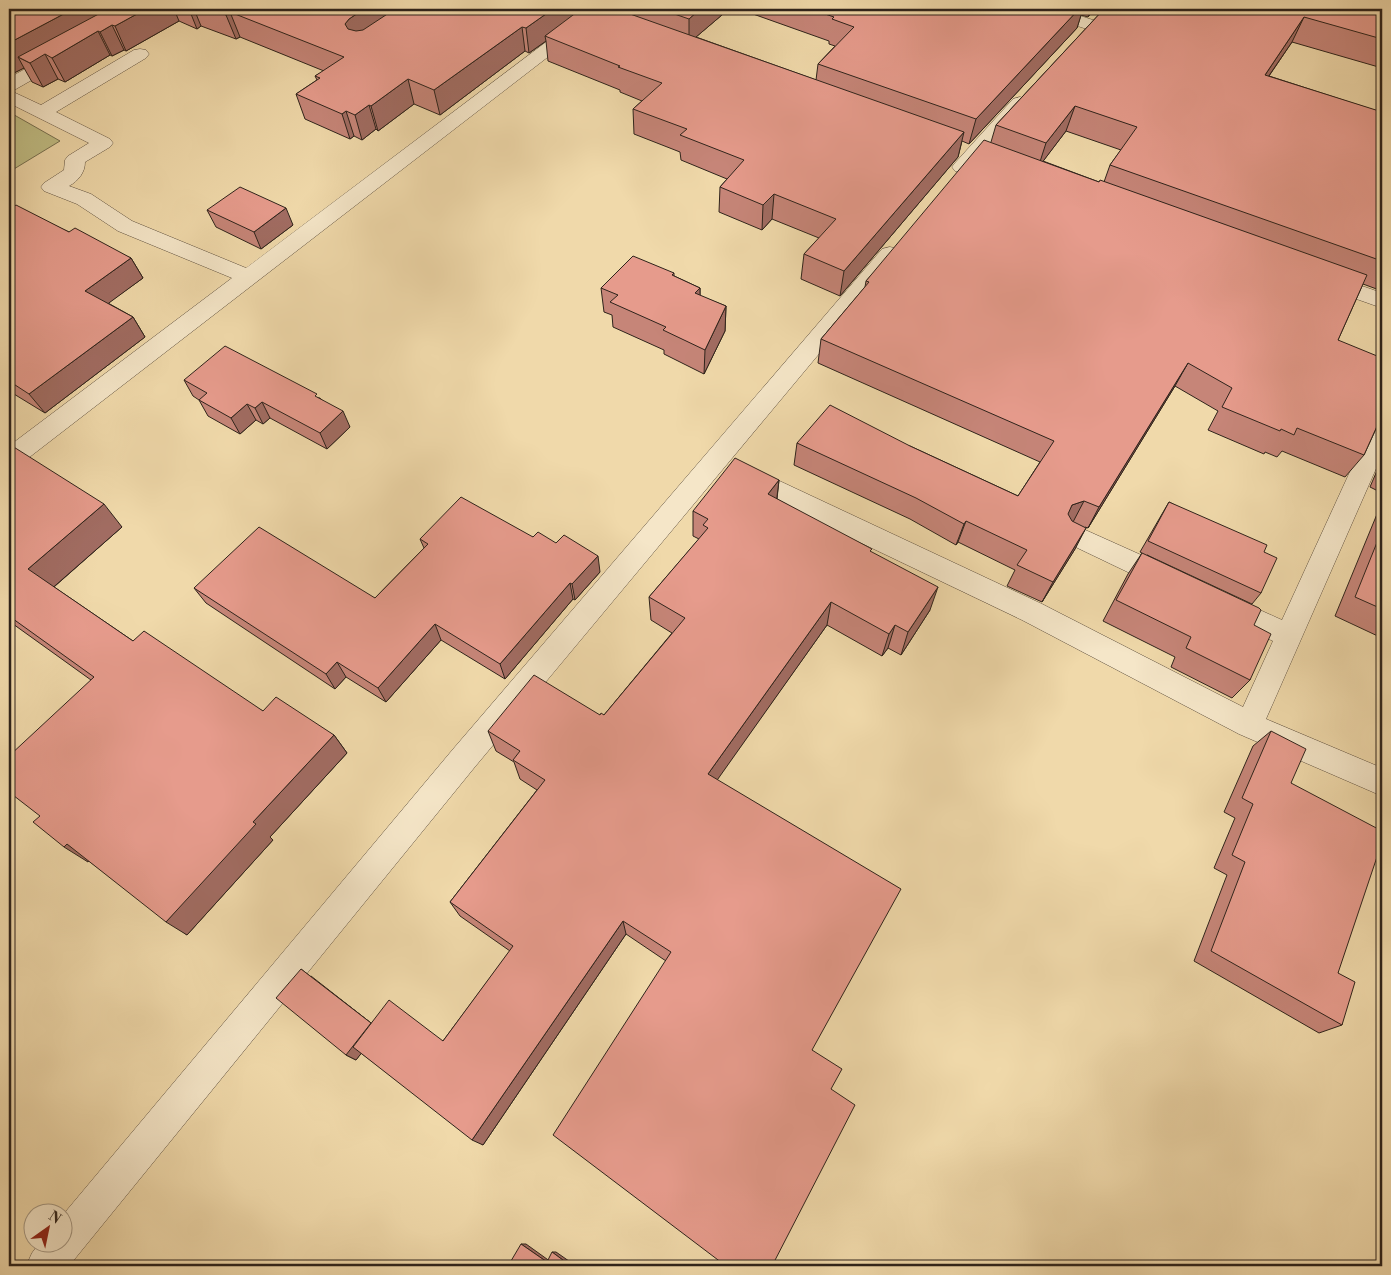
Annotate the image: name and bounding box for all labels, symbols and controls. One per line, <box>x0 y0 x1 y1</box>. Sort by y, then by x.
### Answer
north arrow <box>22 1202 72 1252</box>
text: N <box>45 1207 64 1229</box>

